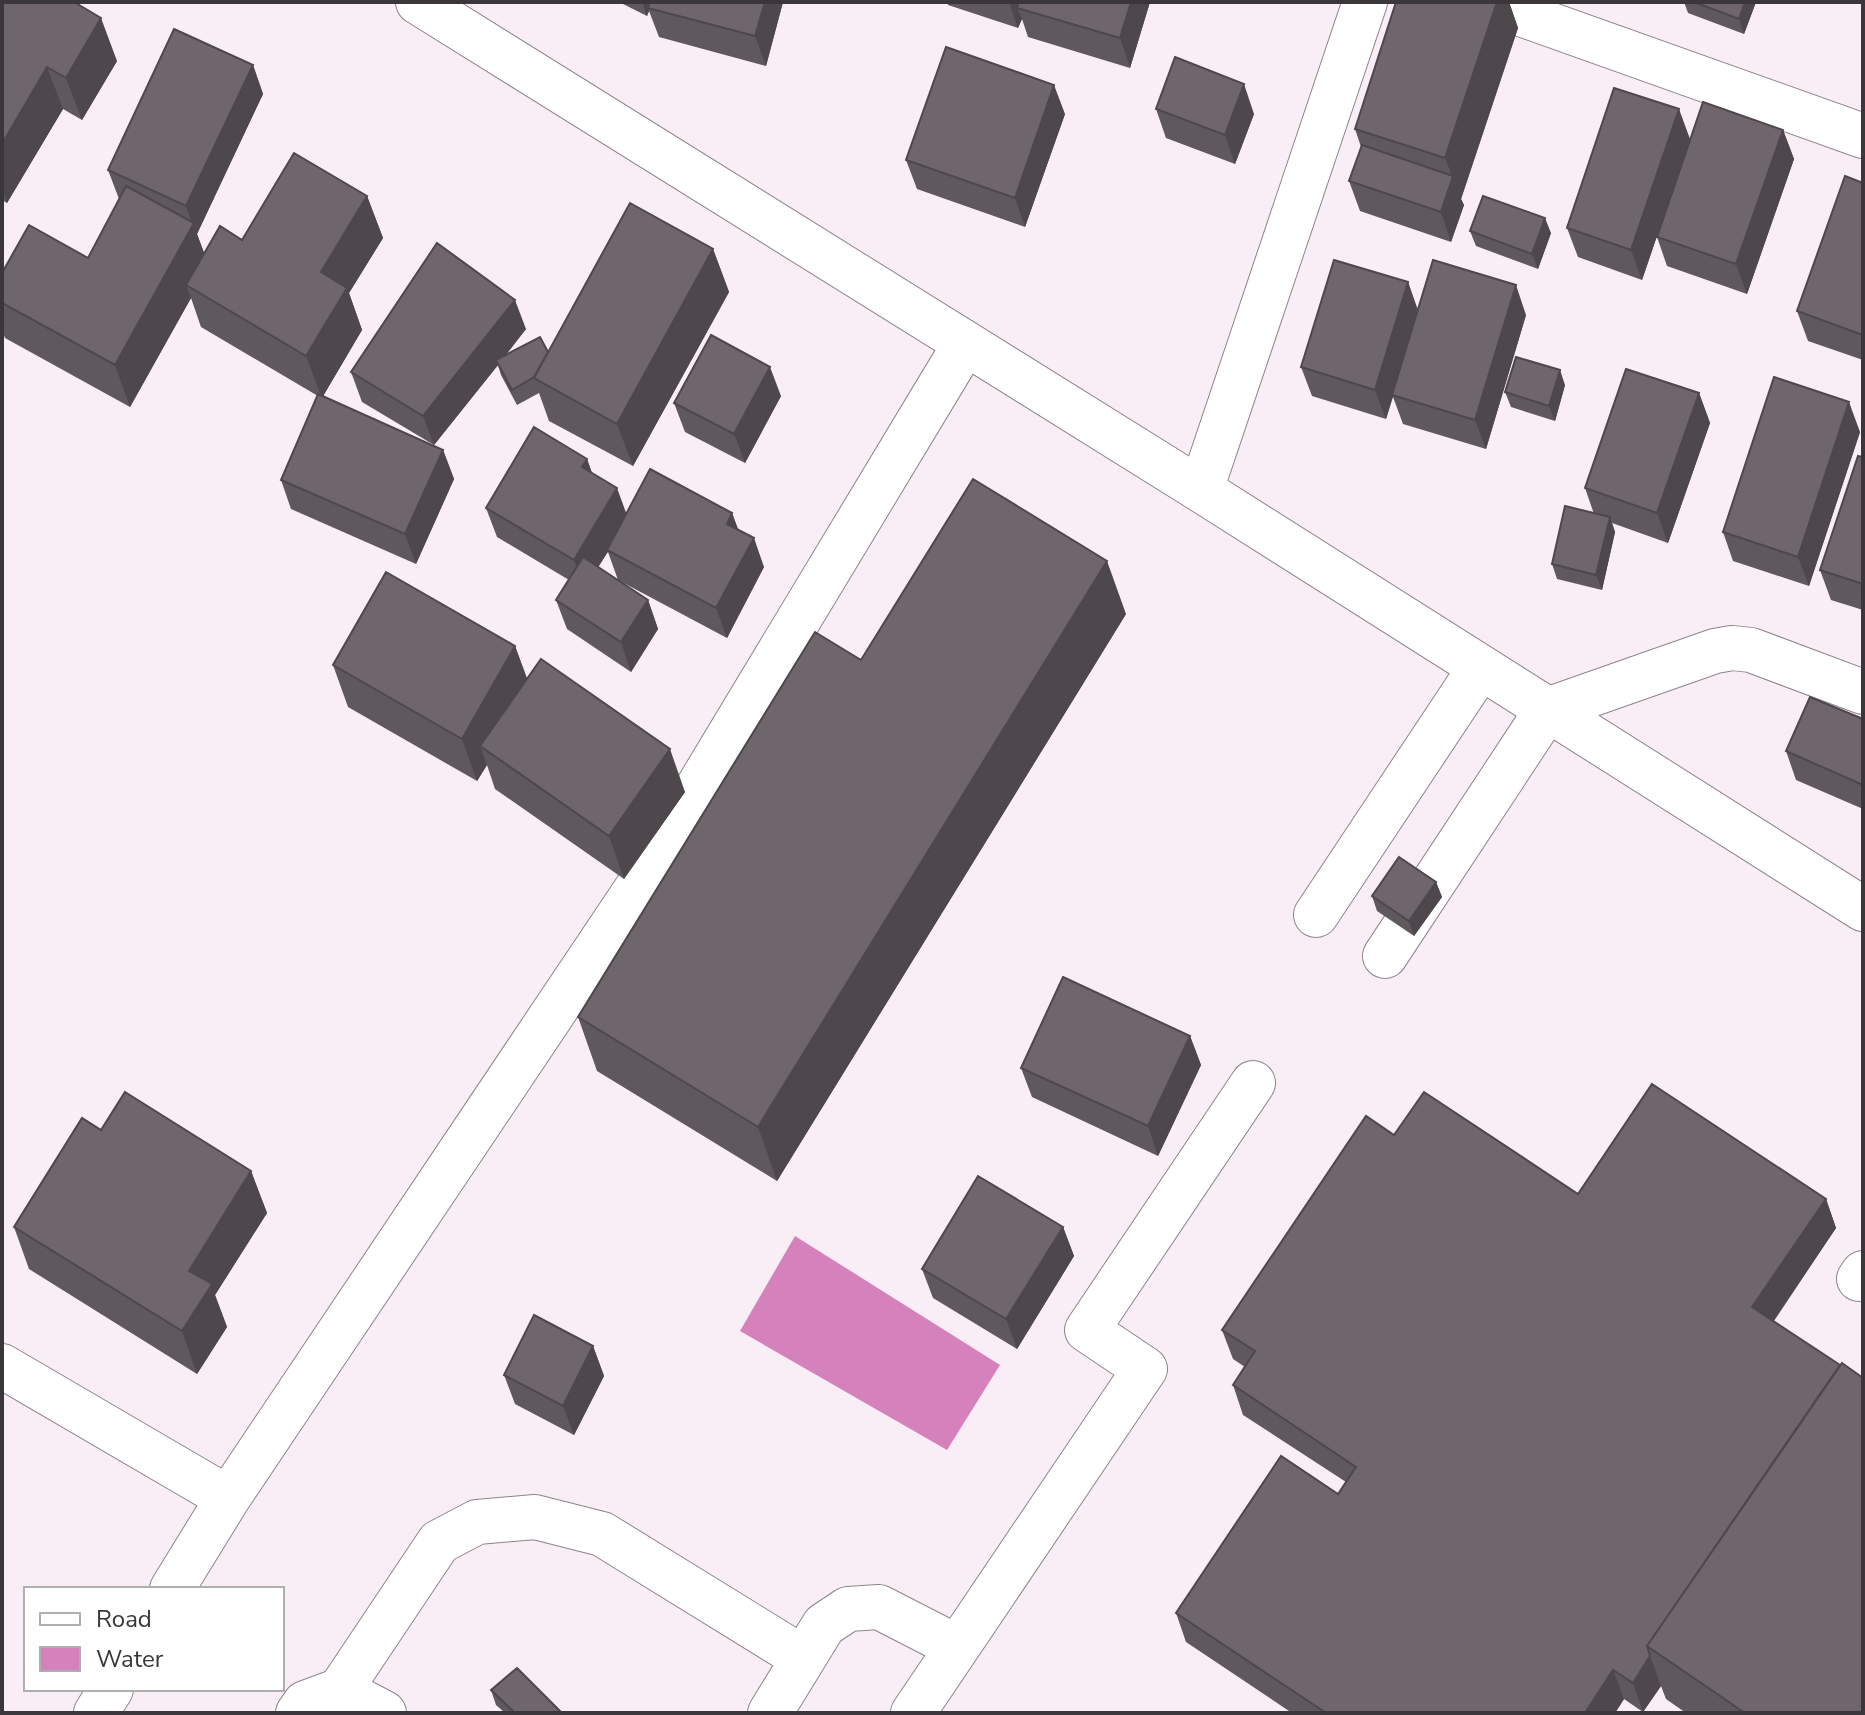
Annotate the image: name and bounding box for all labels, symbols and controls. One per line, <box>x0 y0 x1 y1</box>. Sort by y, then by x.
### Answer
legend <box>24 1587 284 1691</box>
text: Road <box>96 1603 152 1635</box>
text: Water <box>96 1643 164 1675</box>

